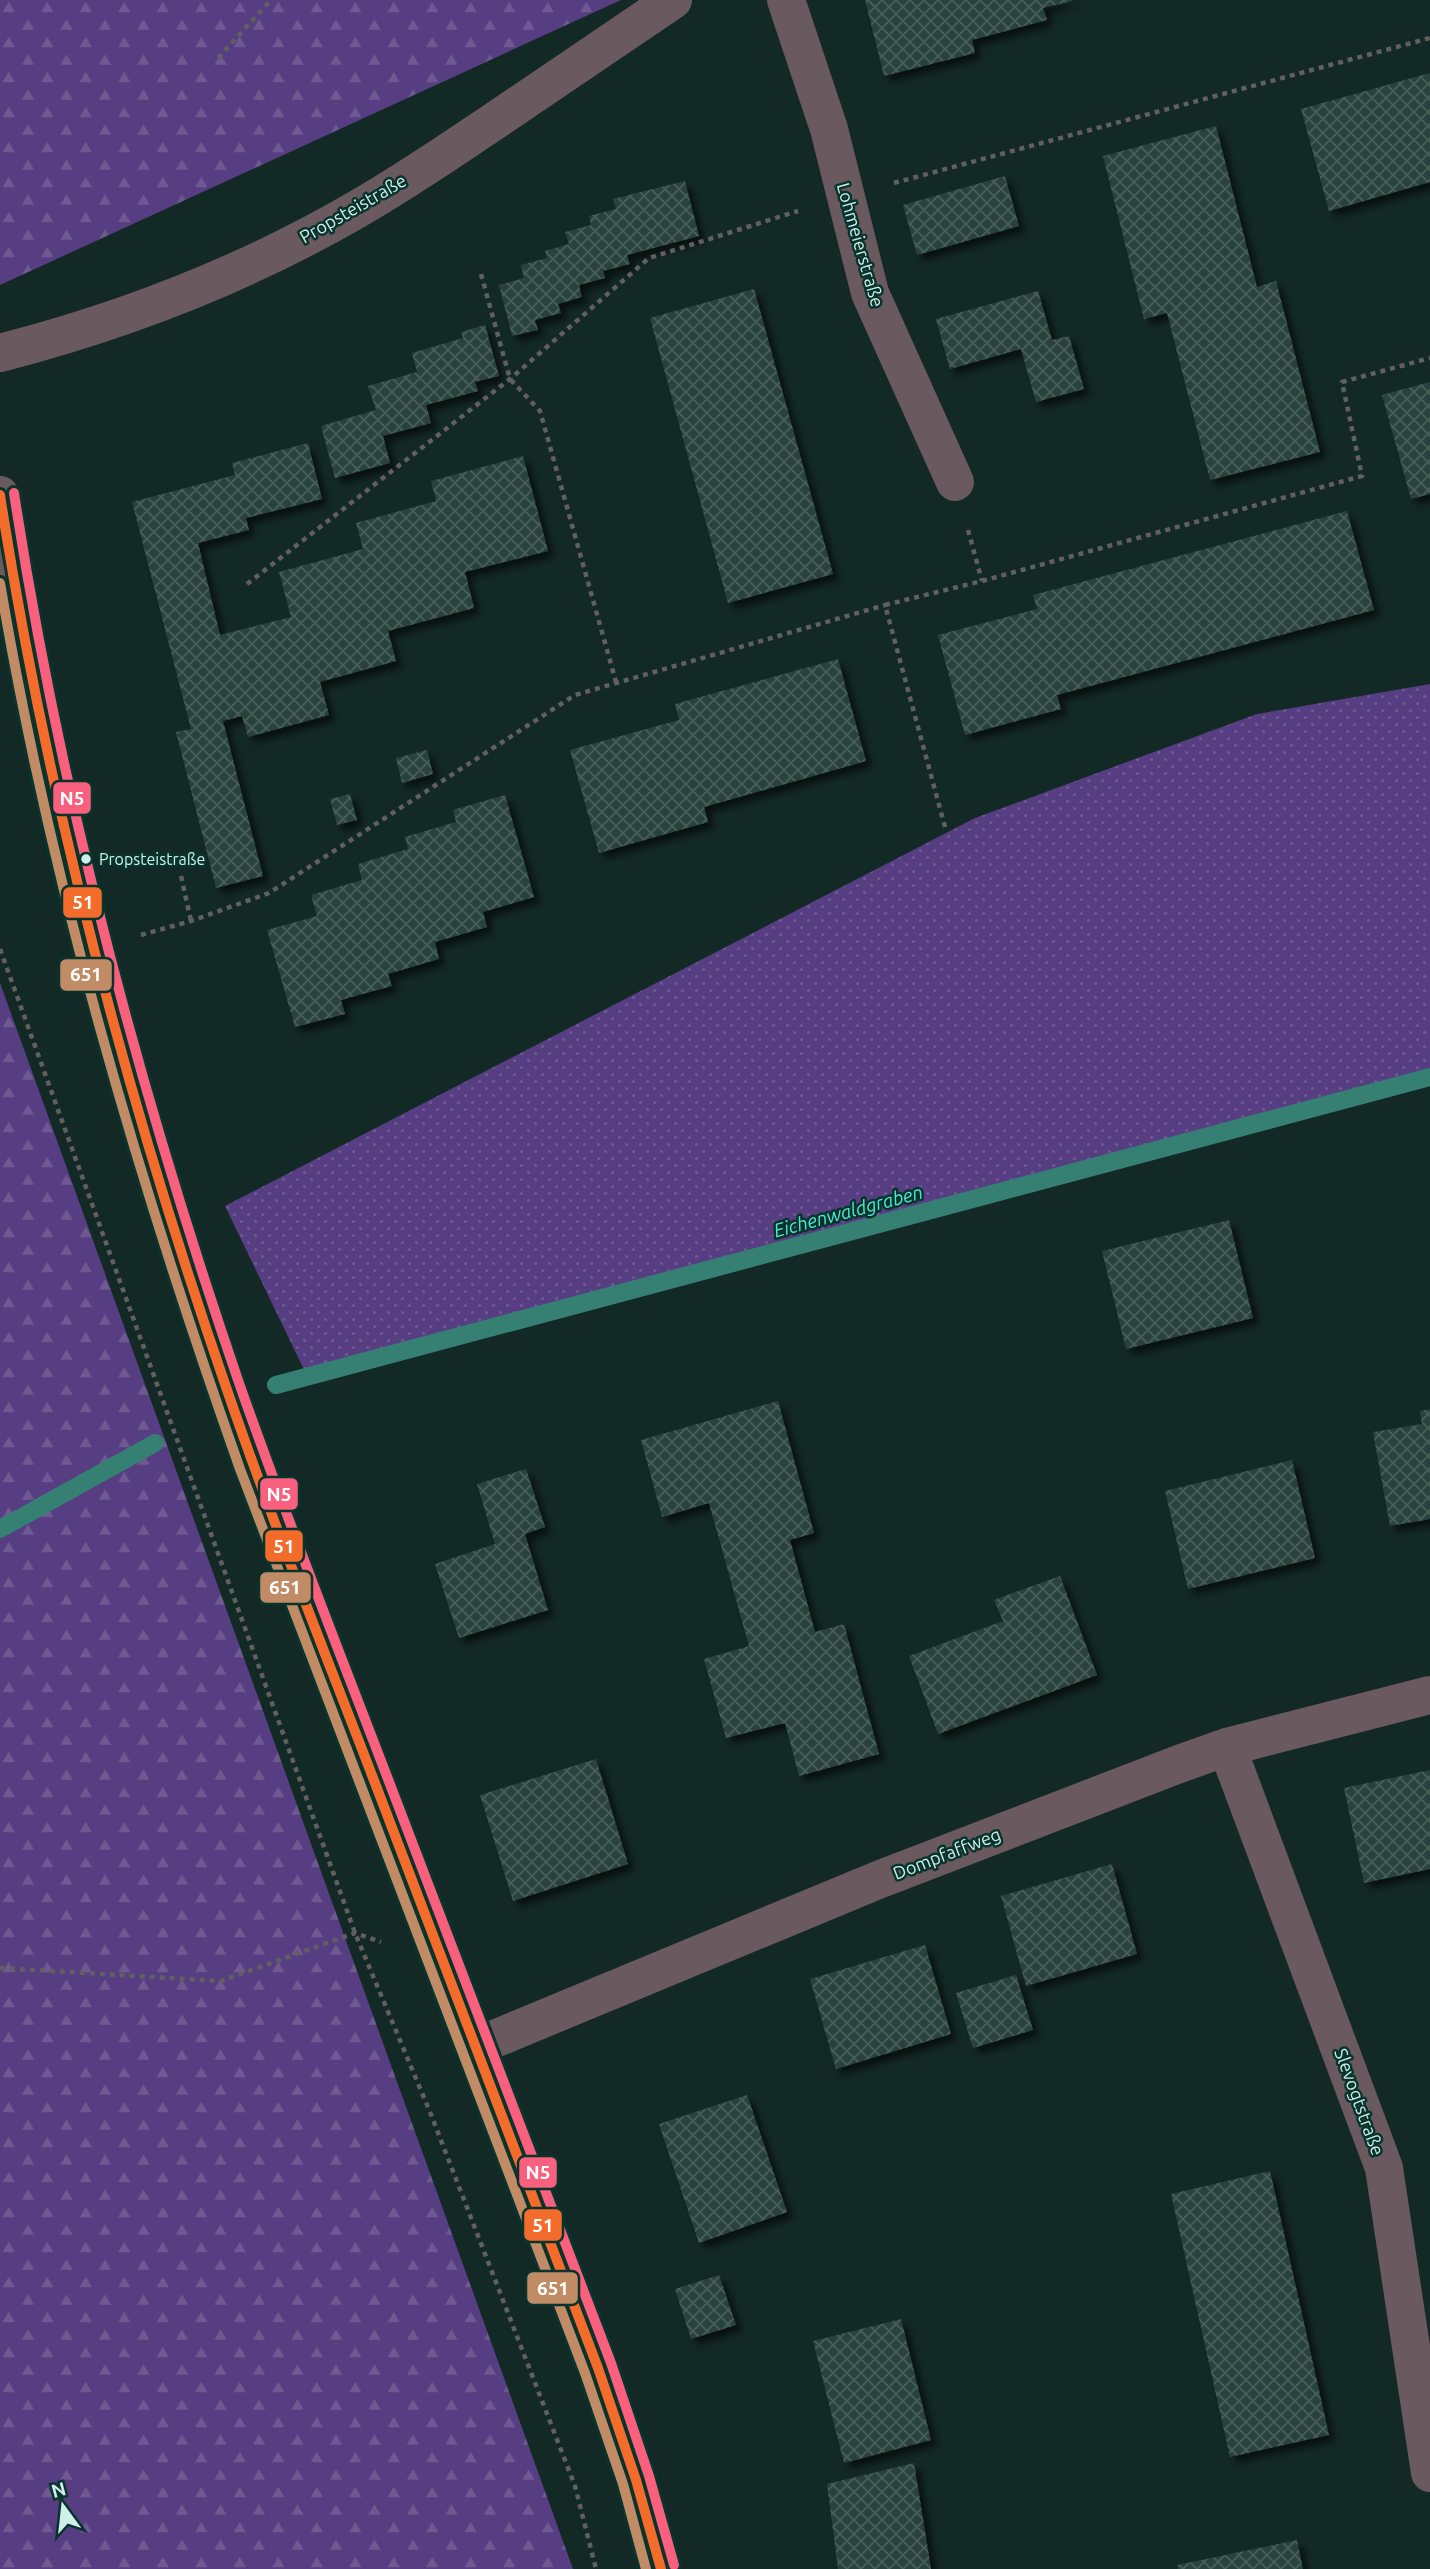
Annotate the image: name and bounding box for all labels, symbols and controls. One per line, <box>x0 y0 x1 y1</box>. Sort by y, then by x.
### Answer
street label: Propsteistraße <box>296 170 409 247</box>
street label: Lohmeierstraße <box>834 180 888 309</box>
line badge: N5 <box>52 781 92 815</box>
text: N5 <box>60 787 84 809</box>
place label: Propsteistraße <box>99 850 205 868</box>
marker: Propsteistraße <box>79 852 93 866</box>
line badge: 51 <box>62 886 103 919</box>
text: 51 <box>72 891 94 913</box>
line badge: 651 <box>59 958 113 992</box>
text: 651 <box>70 963 102 985</box>
water label: Eichenwaldgraben <box>771 1181 925 1241</box>
line badge: N5 <box>259 1477 299 1511</box>
text: N5 <box>267 1483 291 1505</box>
line badge: 51 <box>264 1529 304 1563</box>
text: 51 <box>273 1535 295 1557</box>
line badge: 651 <box>259 1571 312 1604</box>
text: 651 <box>269 1576 301 1598</box>
street label: Dompfaffweg <box>890 1823 1003 1883</box>
street label: Slevogtstraße <box>1331 2045 1389 2158</box>
line badge: N5 <box>518 2156 558 2189</box>
text: N5 <box>526 2161 550 2183</box>
line badge: 51 <box>523 2208 563 2242</box>
text: 51 <box>532 2214 554 2236</box>
line badge: 651 <box>526 2271 579 2305</box>
text: 651 <box>537 2277 569 2299</box>
north arrow <box>28 2471 98 2541</box>
text: N <box>49 2477 68 2502</box>

